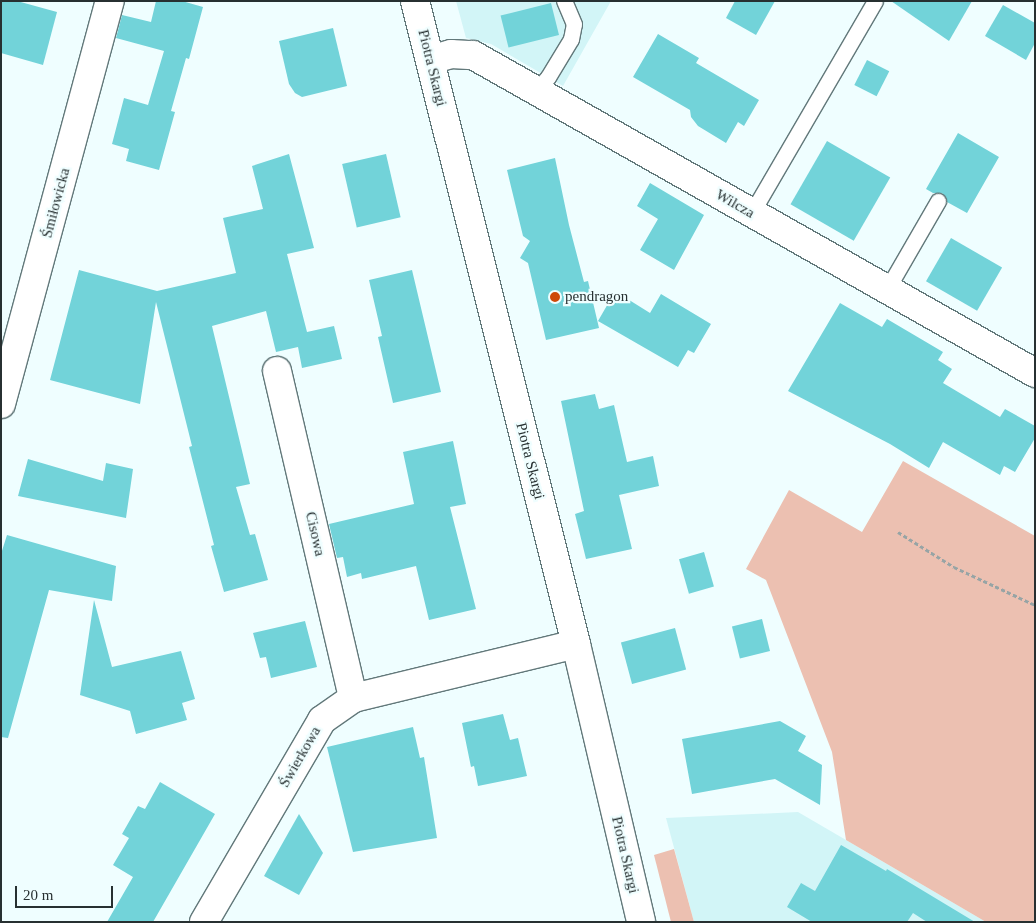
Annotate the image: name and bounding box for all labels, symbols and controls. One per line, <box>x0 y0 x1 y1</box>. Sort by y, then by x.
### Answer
street label: Piotra Skargi <box>414 28 450 108</box>
street label: Śmiłowicka <box>38 166 74 240</box>
street label: Wilcza <box>712 186 758 222</box>
place label: pendragon <box>565 288 628 306</box>
marker: pendragon <box>549 291 561 303</box>
street label: Piotra Skargi <box>512 421 548 501</box>
street label: Cisowa <box>301 510 329 558</box>
street label: Świerkowa <box>275 723 325 791</box>
street label: Piotra Skargi <box>607 815 643 895</box>
scale bar <box>18 876 115 908</box>
text: 20 m <box>23 887 53 903</box>

